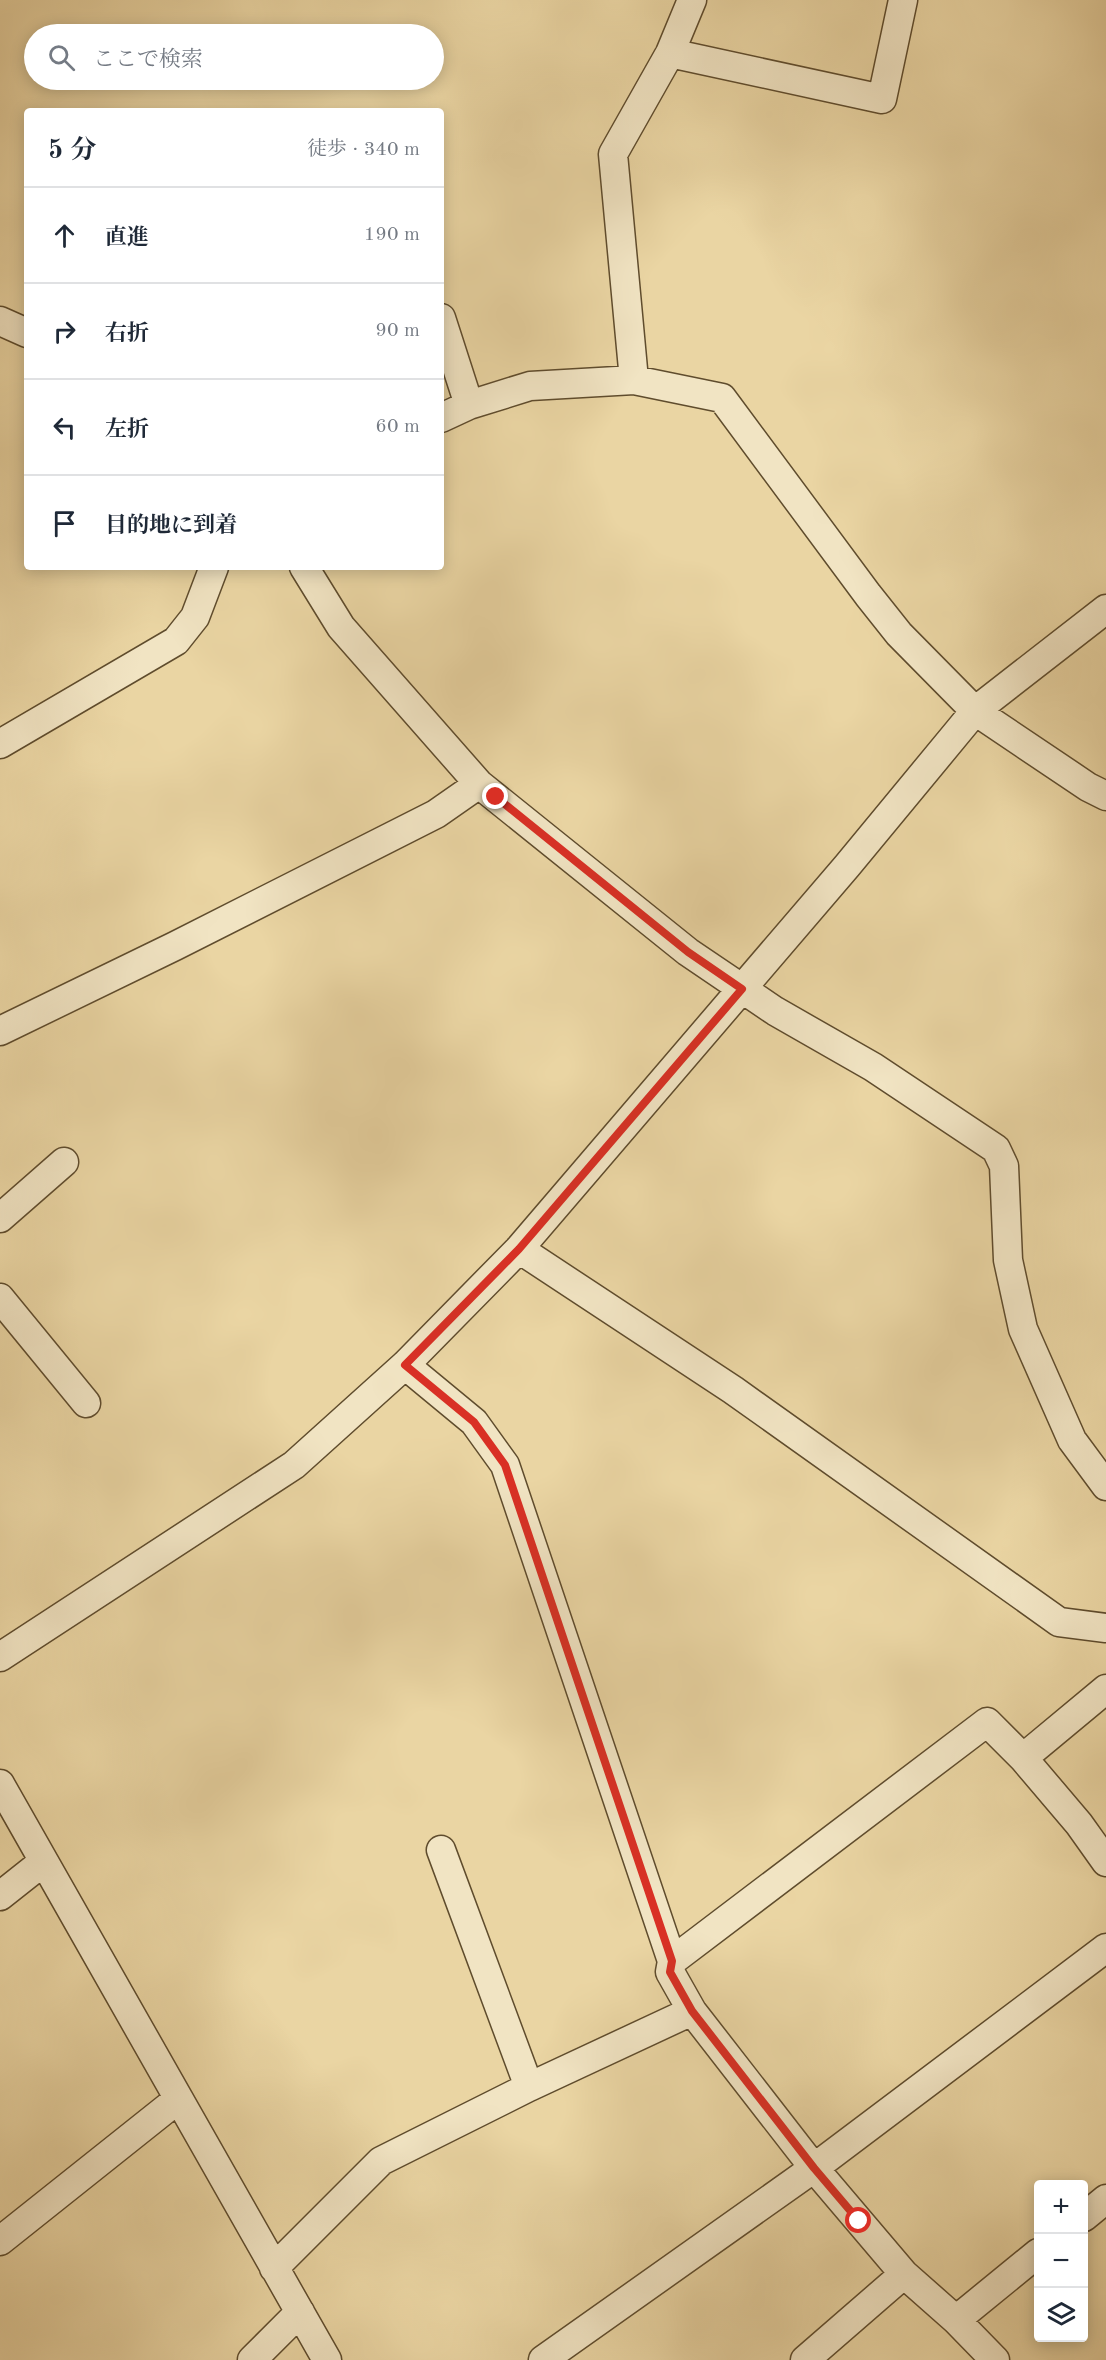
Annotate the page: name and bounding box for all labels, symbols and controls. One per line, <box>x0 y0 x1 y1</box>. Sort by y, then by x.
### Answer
search box <box>24 24 444 90</box>
icon: search <box>45 41 78 74</box>
text: ここで検索 <box>93 49 203 71</box>
text: 5 分 <box>48 138 96 164</box>
text: 徒歩 · 340 m <box>307 140 420 160</box>
icon: ahead <box>48 219 81 252</box>
text: 190 m <box>364 225 420 245</box>
text: 直進 <box>105 227 149 249</box>
icon: right <box>48 315 81 348</box>
text: 90 m <box>375 321 420 341</box>
text: 右折 <box>105 323 149 345</box>
icon: left <box>48 411 81 444</box>
text: 60 m <box>375 417 420 437</box>
text: 左折 <box>105 419 149 441</box>
icon: arrive <box>48 507 81 540</box>
text: 目的地に到着 <box>105 515 237 537</box>
route end <box>482 783 508 809</box>
map controls <box>1034 2180 1088 2342</box>
button: + <box>1034 2180 1088 2234</box>
route start <box>845 2207 871 2233</box>
button: − <box>1034 2234 1088 2288</box>
button: layers <box>1034 2288 1088 2342</box>

